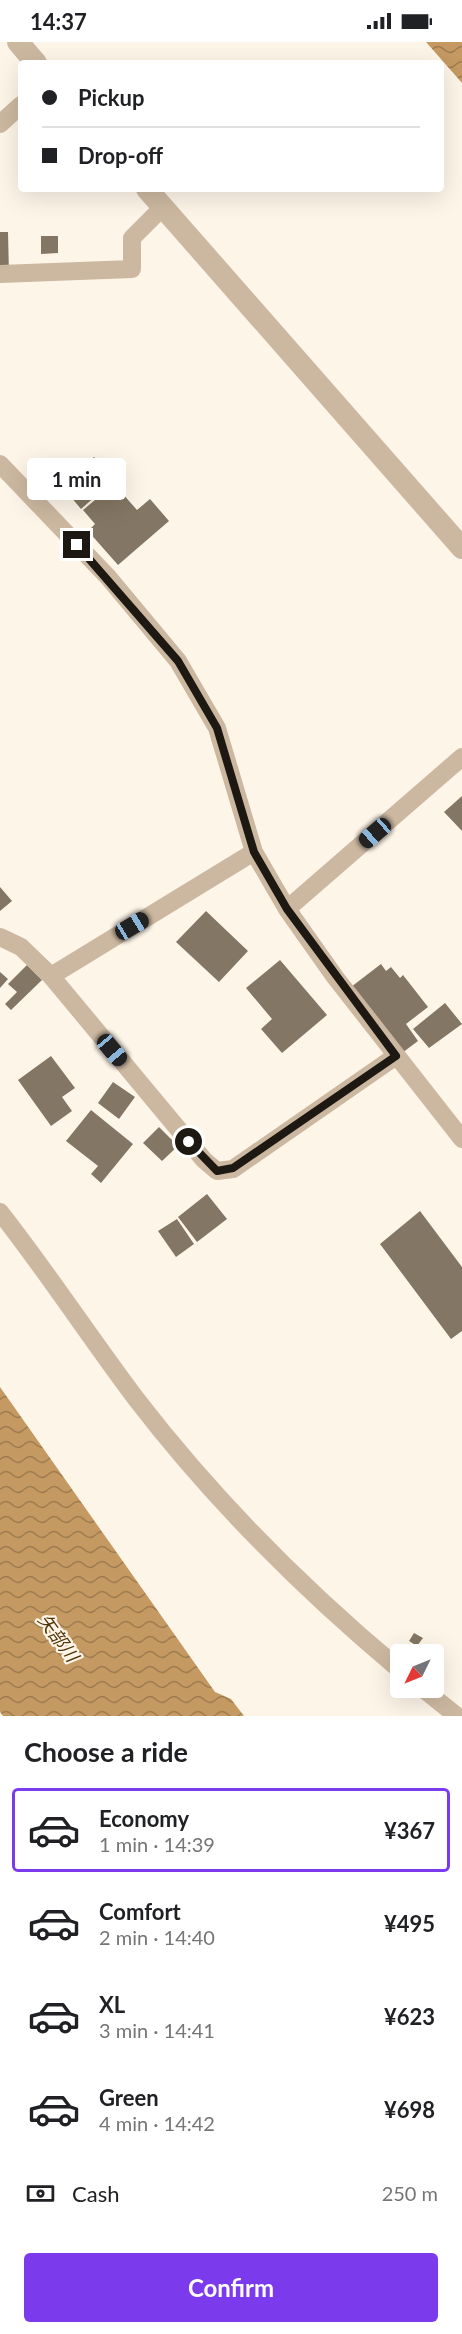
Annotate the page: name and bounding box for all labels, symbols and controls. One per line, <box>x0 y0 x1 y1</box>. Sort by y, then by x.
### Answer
text: 14:37 <box>30 8 87 35</box>
text: Pickup <box>78 84 144 111</box>
text: Drop-off <box>78 142 163 169</box>
callout: 1 min <box>28 458 127 500</box>
text: 1 min <box>52 467 101 491</box>
route end <box>63 531 90 558</box>
car <box>356 814 394 852</box>
car <box>112 909 152 943</box>
car <box>94 1030 130 1070</box>
route start <box>175 1128 202 1155</box>
water label: 矢部川 <box>34 1609 85 1667</box>
north arrow <box>390 1644 444 1698</box>
map controls <box>390 1644 444 1698</box>
text: Choose a ride <box>24 1735 188 1768</box>
icon: car <box>27 1803 81 1857</box>
text: Economy <box>99 1805 189 1832</box>
text: ¥367 <box>384 1817 435 1844</box>
text: 1 min · 14:39 <box>99 1832 215 1856</box>
icon: car <box>27 1896 81 1950</box>
text: Comfort <box>99 1898 181 1925</box>
text: ¥495 <box>384 1910 435 1937</box>
text: 2 min · 14:40 <box>99 1925 215 1949</box>
icon: car <box>27 1989 81 2043</box>
text: XL <box>99 1991 125 2018</box>
text: ¥623 <box>384 2003 435 2030</box>
text: 3 min · 14:41 <box>99 2018 215 2042</box>
icon: car <box>27 2082 81 2136</box>
text: Green <box>99 2084 159 2111</box>
text: ¥698 <box>384 2096 435 2123</box>
text: 4 min · 14:42 <box>99 2111 215 2135</box>
icon: cash <box>24 2177 57 2210</box>
text: Cash <box>72 2180 119 2207</box>
text: 250 m <box>382 2181 438 2205</box>
button: Confirm <box>24 2253 438 2322</box>

